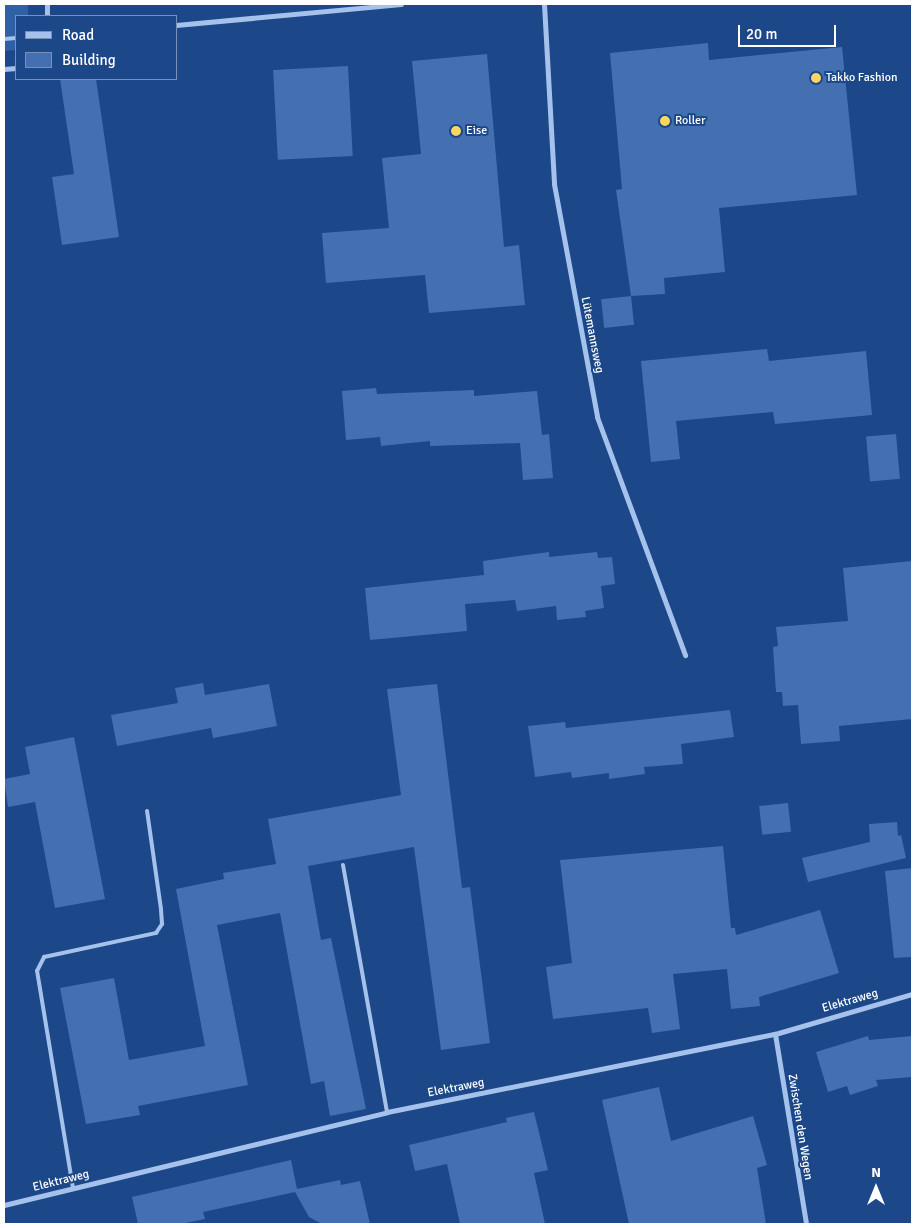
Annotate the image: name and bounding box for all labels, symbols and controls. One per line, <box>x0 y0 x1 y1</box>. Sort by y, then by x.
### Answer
legend <box>15 15 178 80</box>
scale bar <box>741 15 838 47</box>
text: 20 m <box>746 25 777 43</box>
text: Road <box>62 26 94 44</box>
text: Building <box>62 51 116 69</box>
place label: Takko Fashion <box>826 71 898 85</box>
marker: Takko Fashion <box>810 72 822 84</box>
place label: Roller <box>675 114 706 128</box>
marker: Roller <box>659 115 671 127</box>
place label: Eise <box>466 124 487 138</box>
marker: Eise <box>450 125 462 137</box>
street label: Lütemannsweg <box>578 296 606 374</box>
street label: Elektraweg <box>820 986 880 1016</box>
street label: Zwischen den Wegen <box>785 1073 815 1181</box>
street label: Elektraweg <box>426 1075 486 1101</box>
north arrow <box>851 1163 901 1213</box>
text: N <box>871 1164 881 1181</box>
street label: Elektraweg <box>31 1167 91 1195</box>

